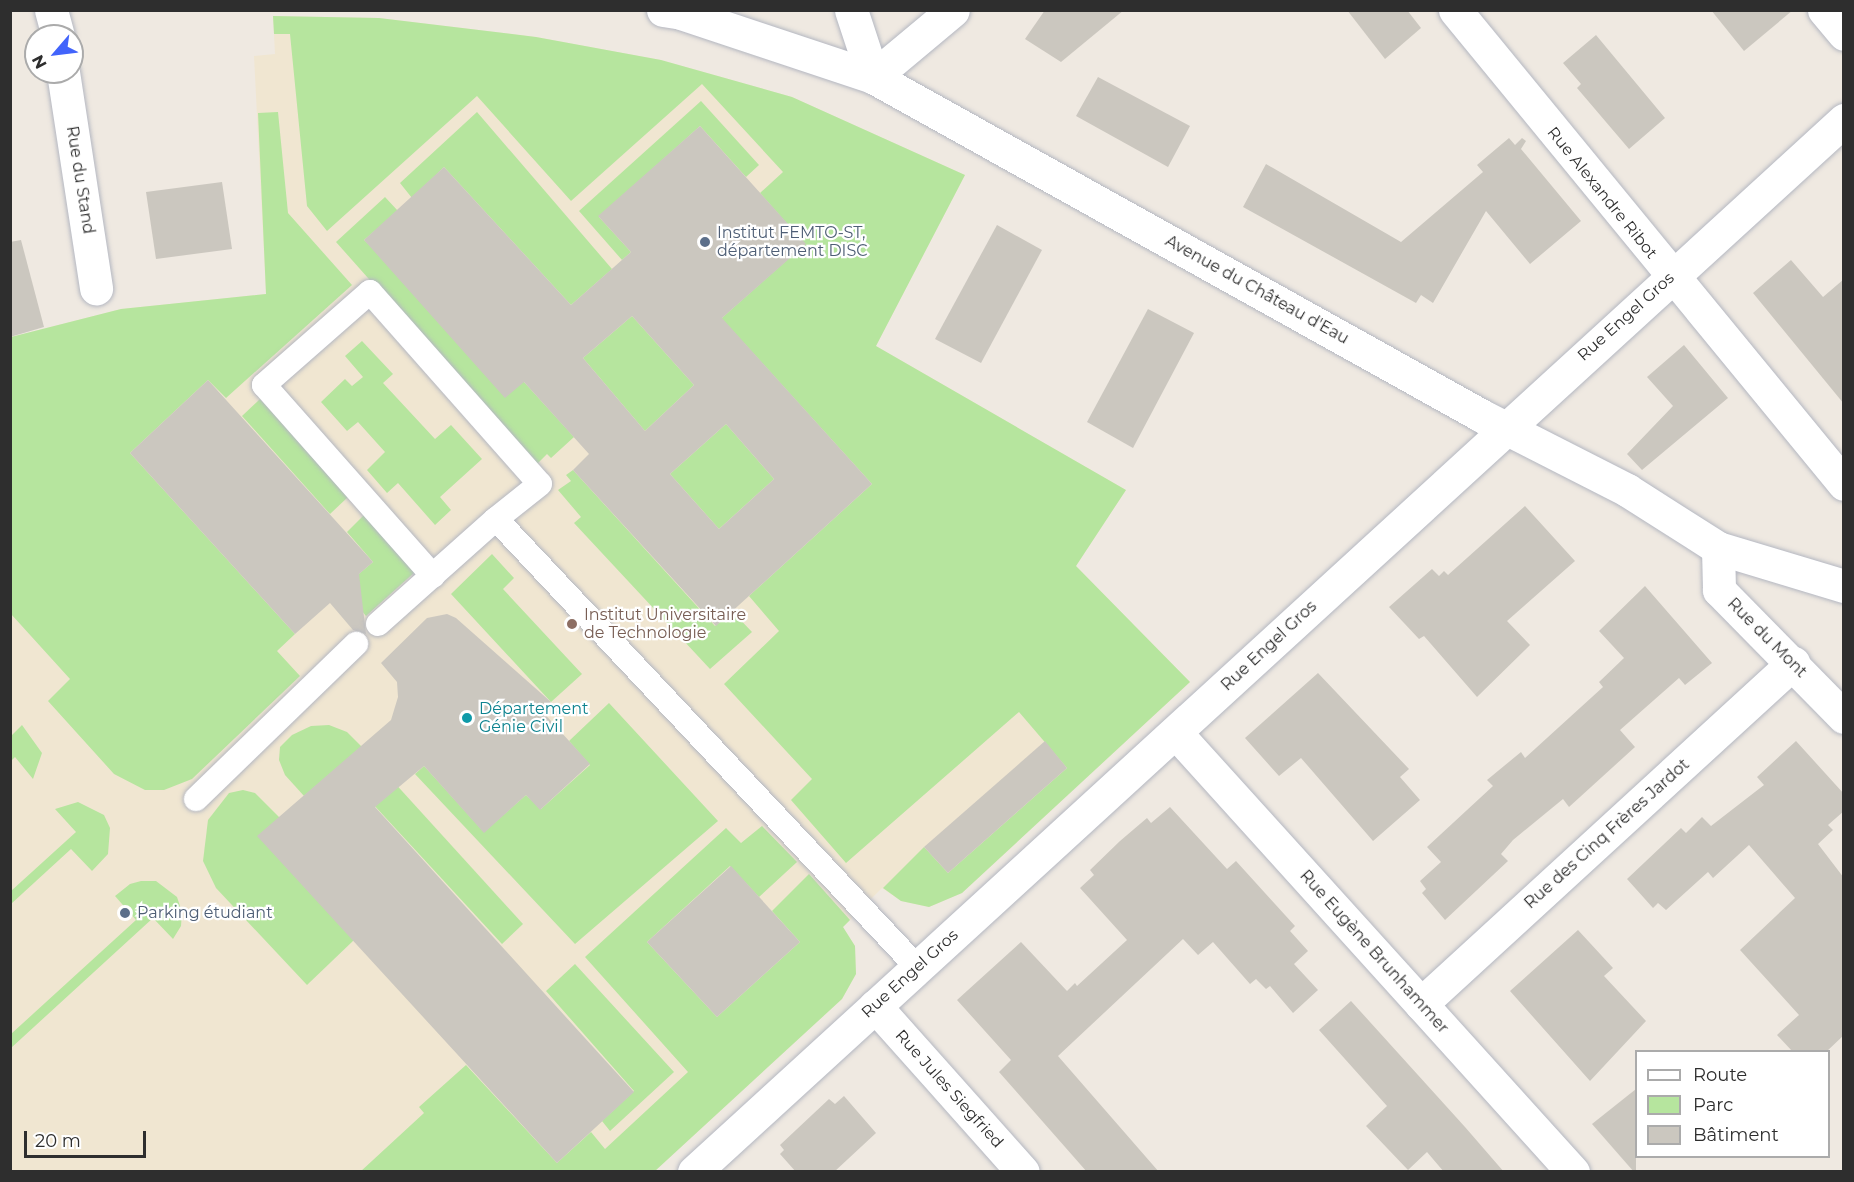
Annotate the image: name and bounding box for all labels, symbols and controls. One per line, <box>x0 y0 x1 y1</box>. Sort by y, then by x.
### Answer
north arrow <box>24 24 84 84</box>
text: N <box>28 52 51 72</box>
street label: Rue Alexandre Ribot <box>1543 123 1661 263</box>
street label: Rue du Stand <box>62 125 98 235</box>
place label: Institut FEMTO-ST, département DISC <box>717 223 868 261</box>
street label: Avenue du Château d'Eau <box>1162 231 1352 349</box>
marker: Institut FEMTO-ST, département DISC <box>698 235 712 249</box>
street label: Rue Engel Gros <box>1574 269 1678 365</box>
street label: Rue du Mont <box>1723 594 1811 682</box>
street label: Rue Engel Gros <box>1217 597 1321 695</box>
place label: Institut Universitaire de Technologie <box>584 605 746 643</box>
marker: Institut Universitaire de Technologie <box>565 617 579 631</box>
place label: Département Génie Civil <box>479 699 589 737</box>
marker: Département Génie Civil <box>460 711 474 725</box>
street label: Rue des Cinq Frères Jardot <box>1521 755 1693 913</box>
street label: Rue Eugène Brunhammer <box>1296 866 1452 1038</box>
place label: Parking étudiant <box>137 903 273 923</box>
marker: Parking étudiant <box>118 906 132 920</box>
street label: Rue Engel Gros <box>858 926 962 1022</box>
street label: Rue Jules Siegfried <box>891 1026 1007 1152</box>
legend <box>1635 1050 1830 1158</box>
text: Route <box>1693 1064 1747 1086</box>
text: Parc <box>1693 1094 1733 1116</box>
scale bar <box>27 1119 148 1157</box>
text: Bâtiment <box>1693 1124 1779 1146</box>
text: 20 m <box>35 1130 81 1152</box>

